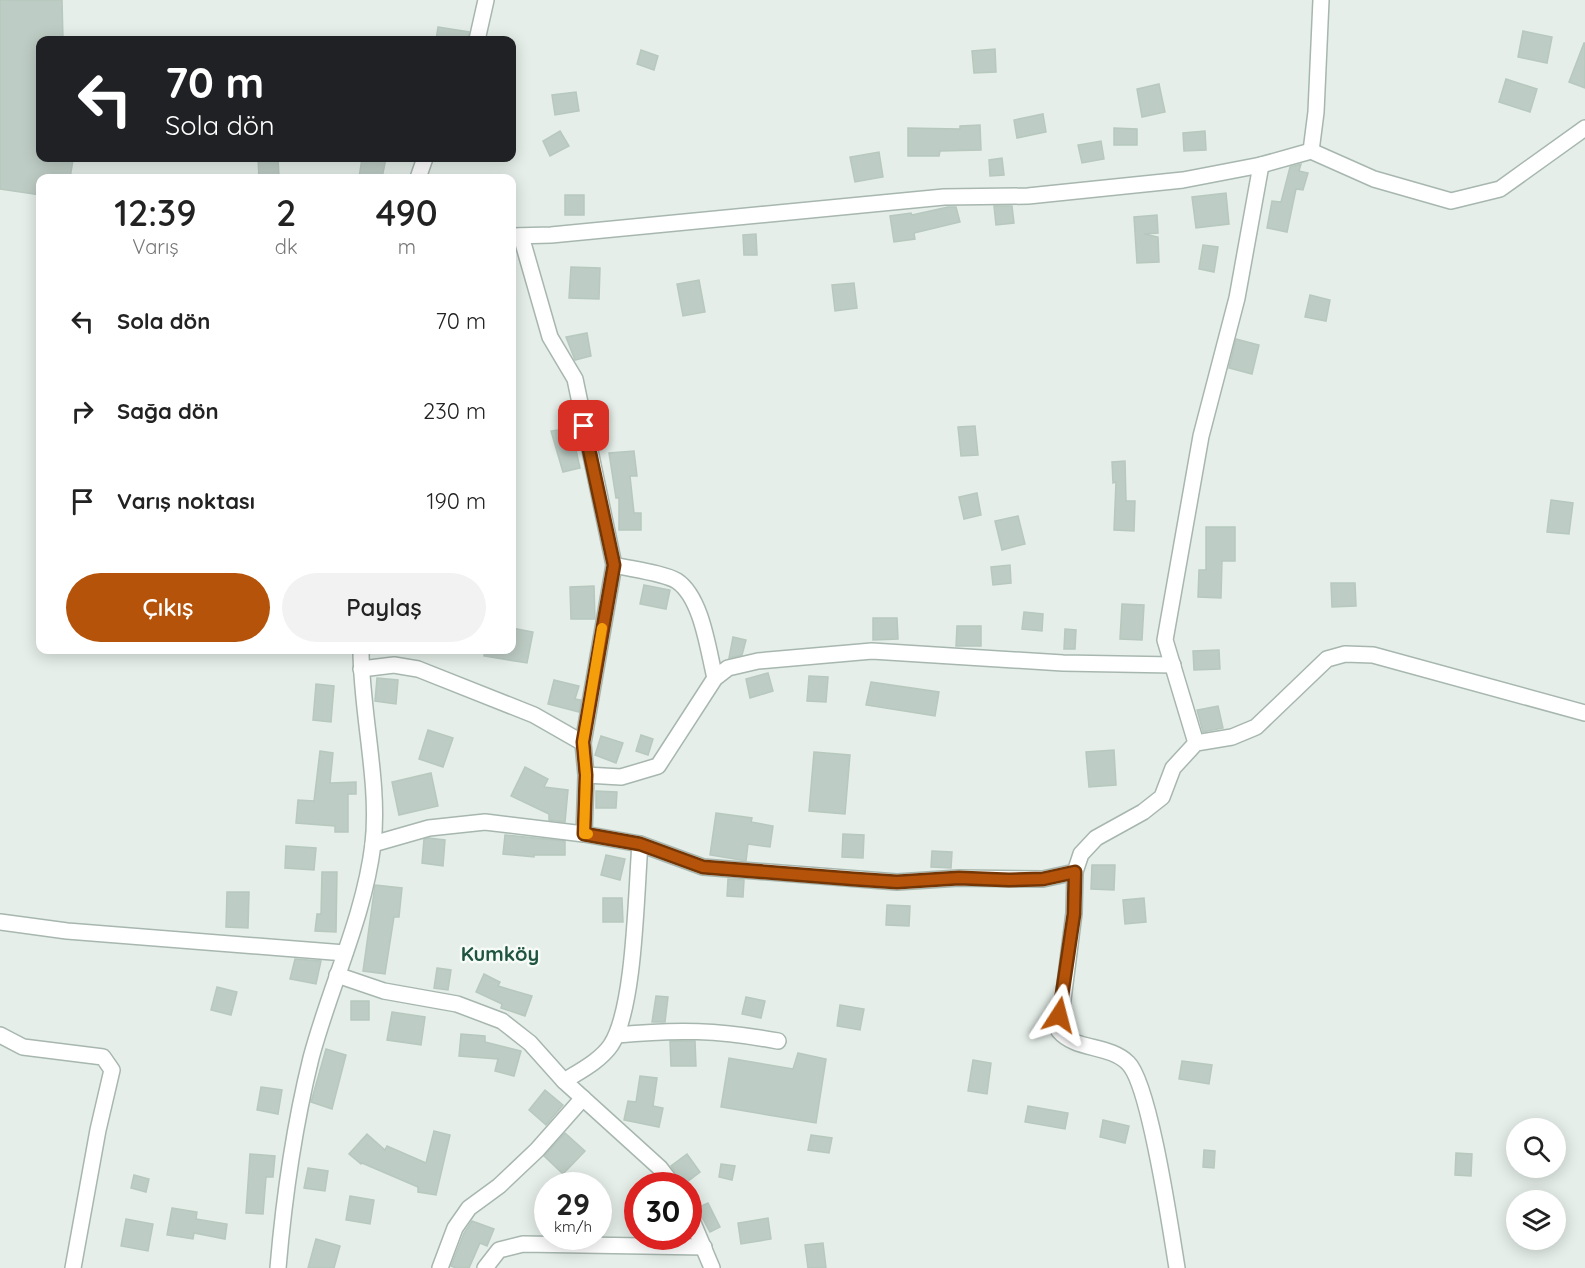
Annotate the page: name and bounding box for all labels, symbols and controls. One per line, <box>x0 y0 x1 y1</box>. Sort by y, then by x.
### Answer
text: 70 m <box>165 56 264 109</box>
icon: left <box>66 60 144 138</box>
text: Sola dön <box>165 108 275 142</box>
text: 12:39 <box>114 190 197 235</box>
text: 2 <box>276 190 296 235</box>
text: 490 <box>376 190 438 235</box>
text: Varış <box>132 234 179 259</box>
text: dk <box>275 234 298 259</box>
text: m <box>398 234 416 259</box>
icon: left <box>66 305 99 338</box>
text: Sola dön <box>117 307 210 335</box>
text: 70 m <box>436 307 486 335</box>
icon: right <box>66 395 99 428</box>
text: Sağa dön <box>117 397 219 425</box>
text: 230 m <box>423 397 486 425</box>
pin <box>558 400 609 451</box>
icon: arrive <box>567 409 600 442</box>
icon: arrive <box>66 485 99 518</box>
text: Varış noktası <box>117 487 255 515</box>
text: 190 m <box>426 487 486 515</box>
button: Çıkış <box>66 573 270 642</box>
button: Paylaş <box>282 573 486 642</box>
district label: Kumköy <box>461 941 539 966</box>
position arrow <box>1027 983 1091 1047</box>
map controls <box>1506 1118 1566 1250</box>
button: search <box>1506 1118 1566 1178</box>
speed limit sign: 30 <box>624 1172 702 1250</box>
text: 29 <box>556 1185 590 1223</box>
button: layers <box>1506 1190 1566 1250</box>
text: km/h <box>554 1217 592 1236</box>

